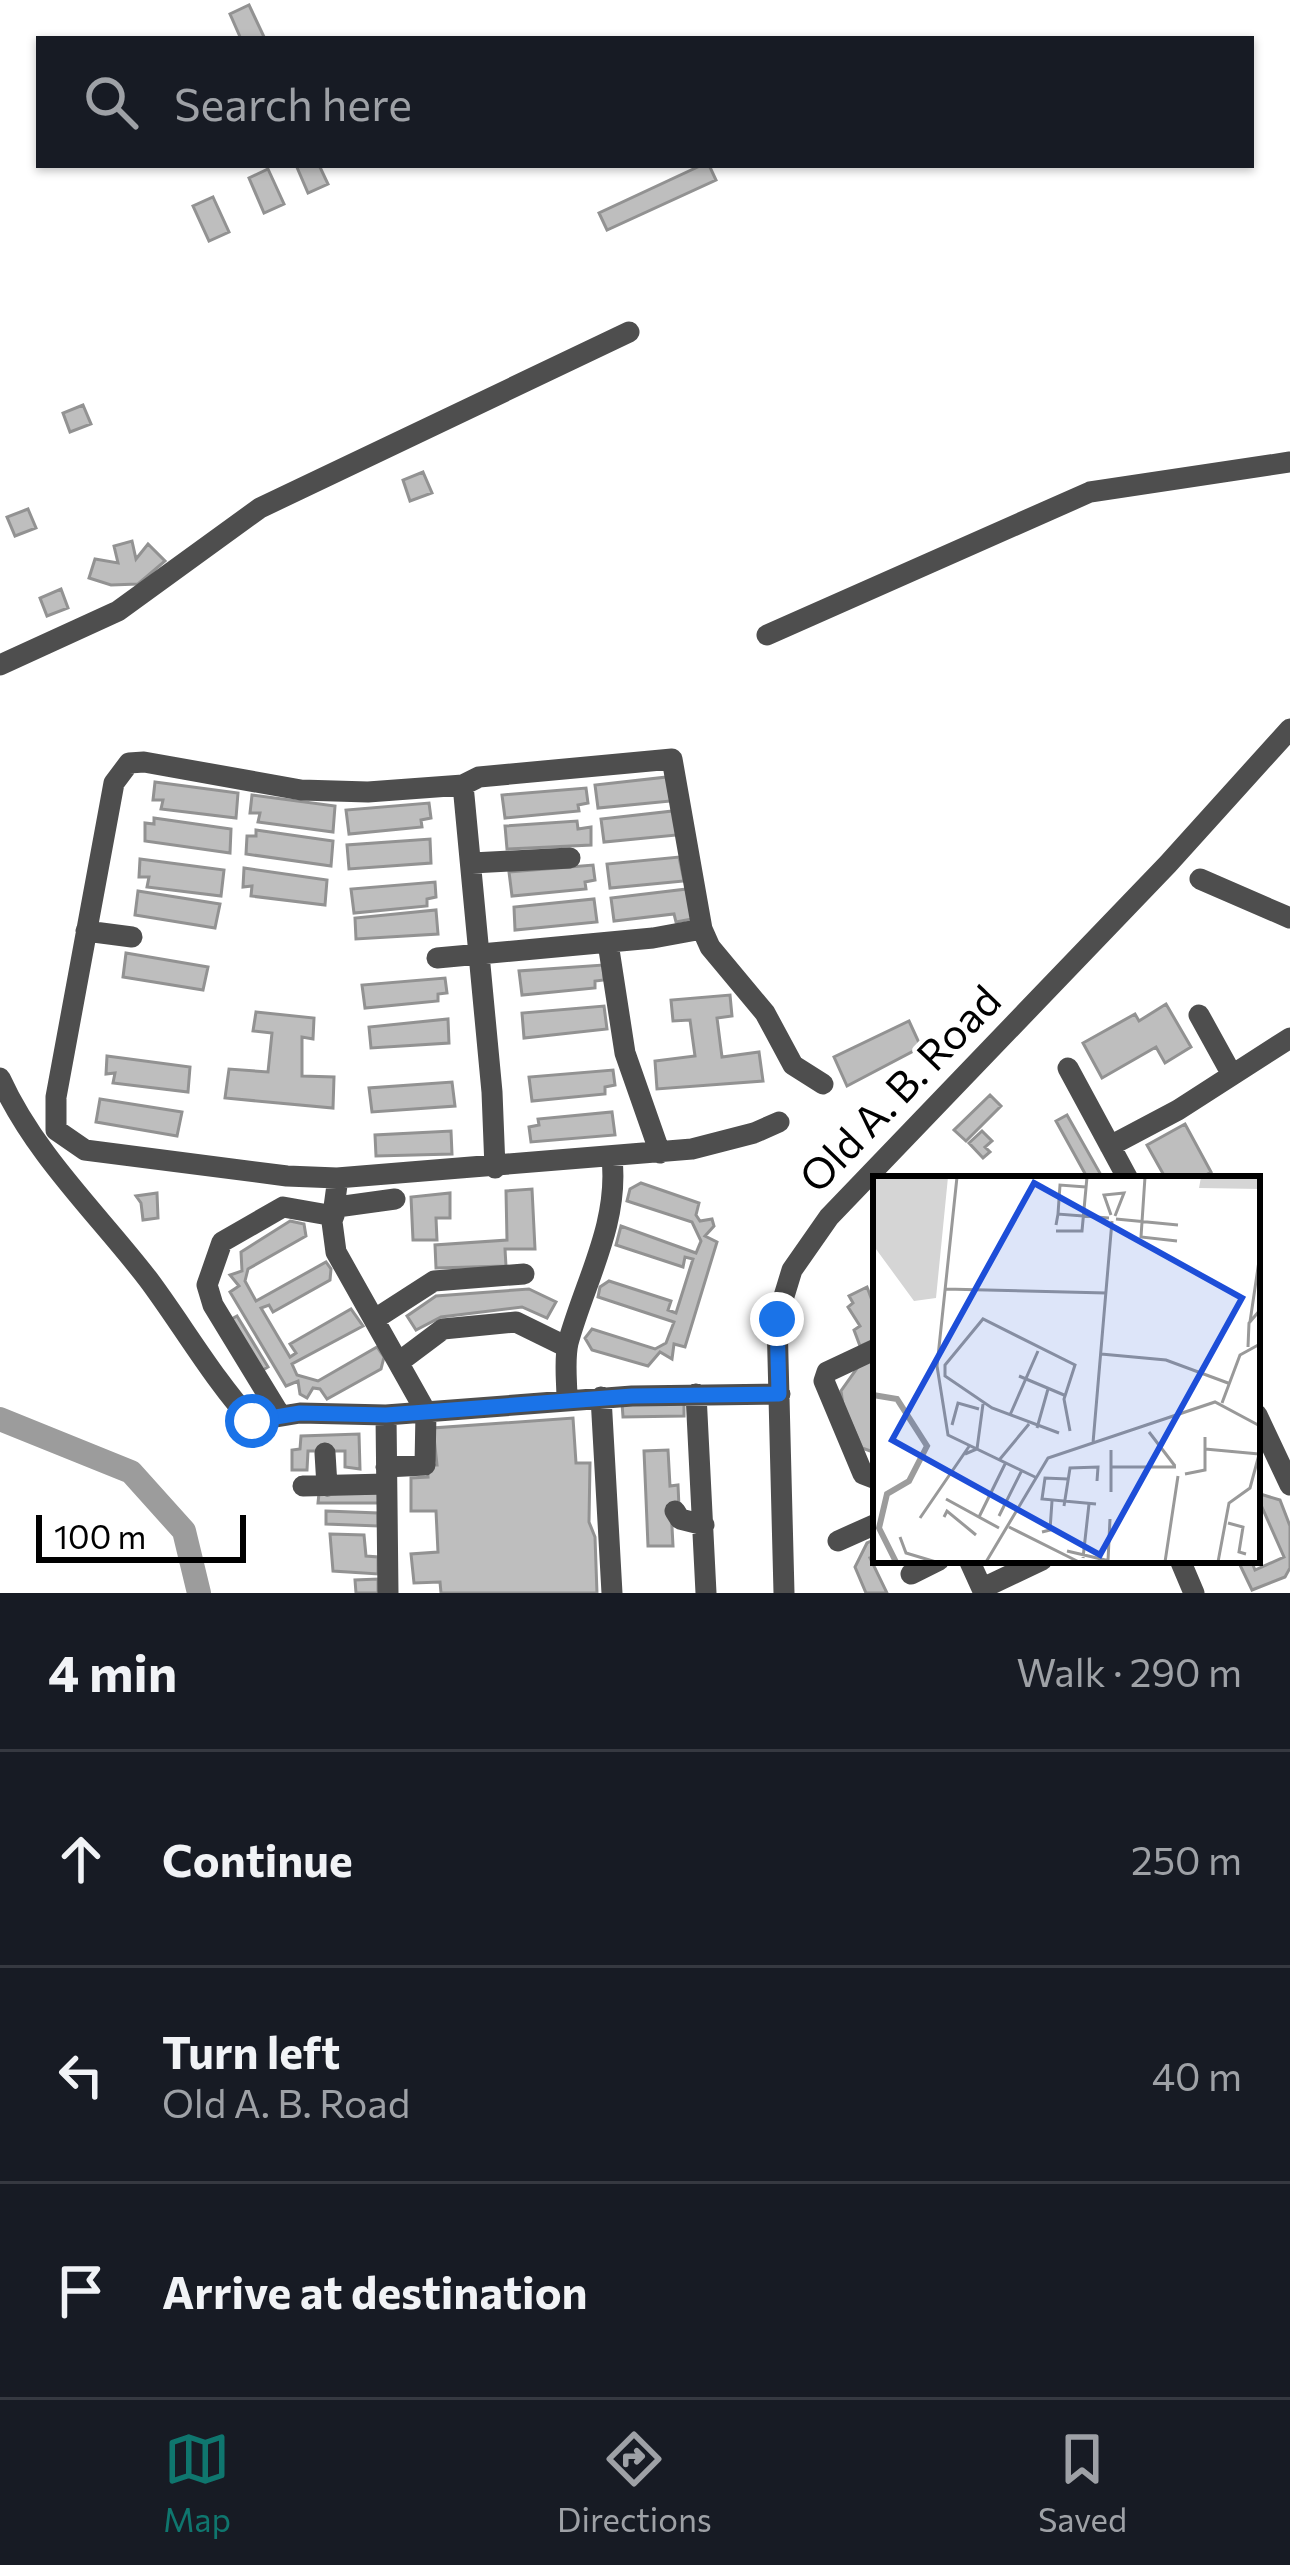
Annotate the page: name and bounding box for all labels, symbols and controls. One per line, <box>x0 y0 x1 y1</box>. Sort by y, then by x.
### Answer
search box <box>36 36 1254 168</box>
icon: search <box>78 69 144 135</box>
text: Search here <box>174 75 412 130</box>
street label: Old A. B. Road <box>787 973 1010 1202</box>
inset map <box>873 1176 1260 1563</box>
route end <box>750 1292 804 1346</box>
route start <box>225 1394 279 1448</box>
scale bar <box>36 1509 246 1562</box>
text: 100 m <box>54 1515 146 1556</box>
text: 4 min <box>48 1640 177 1703</box>
text: Walk · 290 m <box>1017 1647 1242 1695</box>
icon: ahead <box>48 1826 114 1892</box>
text: Continue <box>162 1831 353 1886</box>
text: 250 m <box>1131 1835 1242 1883</box>
text: Turn left <box>162 2023 340 2078</box>
icon: left <box>48 2042 114 2108</box>
text: 40 m <box>1152 2051 1242 2099</box>
text: Old A. B. Road <box>162 2078 410 2126</box>
icon: arrive <box>48 2258 114 2324</box>
text: Arrive at destination <box>162 2263 588 2318</box>
tab: Map <box>163 2426 231 2539</box>
tab: Directions <box>557 2426 712 2539</box>
tab: Saved <box>1038 2426 1127 2539</box>

